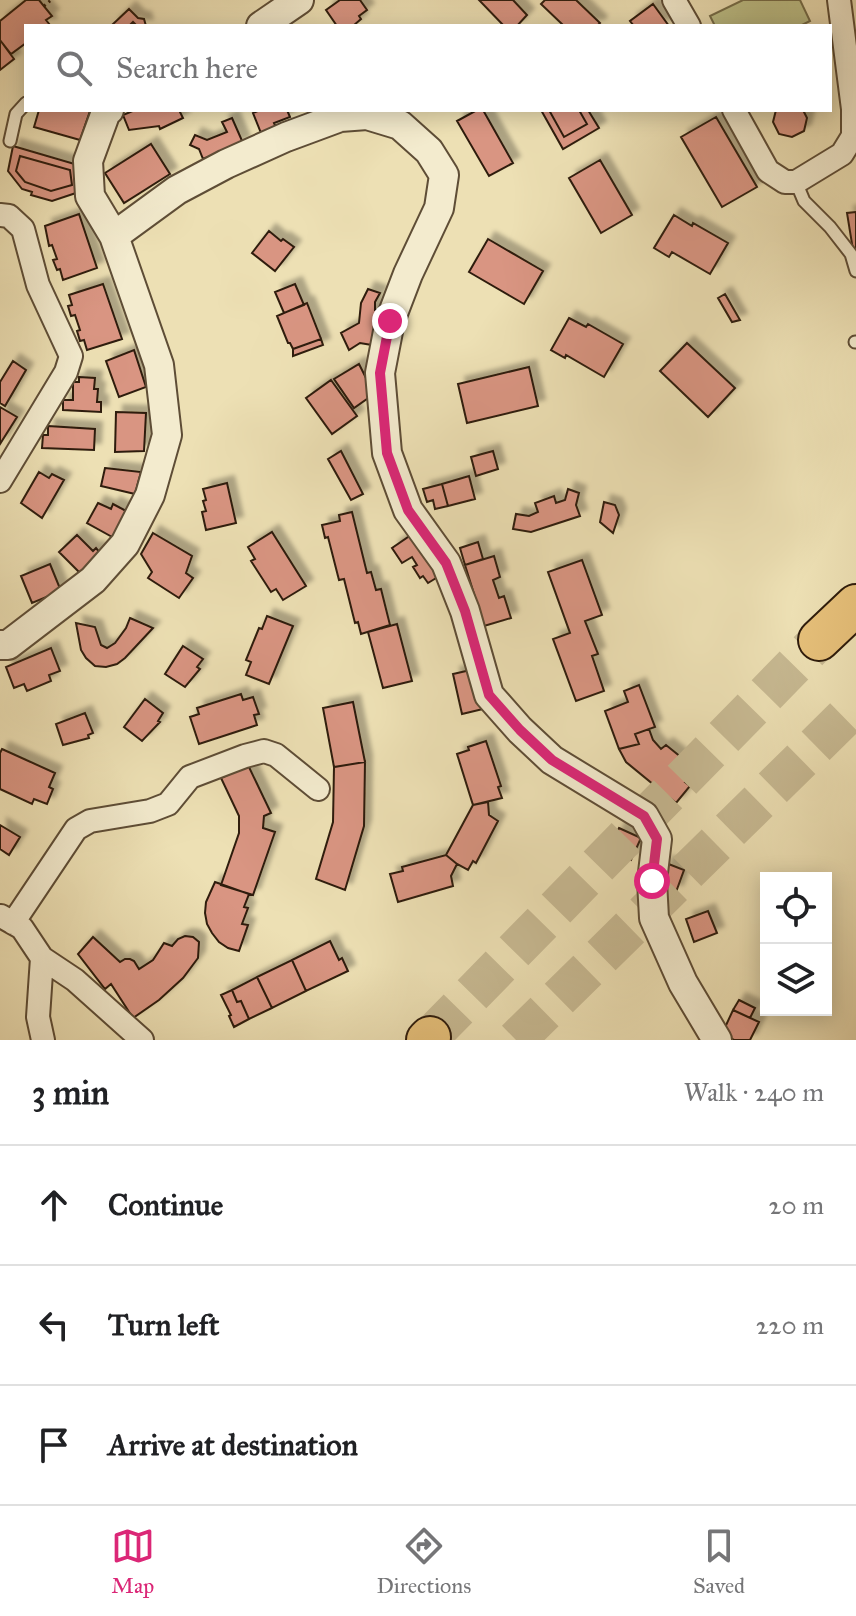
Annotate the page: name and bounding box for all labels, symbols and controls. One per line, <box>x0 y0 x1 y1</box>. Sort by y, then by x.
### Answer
search box <box>24 24 832 112</box>
icon: search <box>52 46 96 90</box>
text: Search here <box>116 50 258 86</box>
route end <box>372 303 408 339</box>
route start <box>634 863 670 899</box>
map controls <box>760 872 832 1016</box>
button: locate <box>760 872 832 944</box>
button: layers <box>760 944 832 1016</box>
text: 3 min <box>32 1072 109 1113</box>
text: Walk · 240 m <box>684 1076 824 1108</box>
icon: ahead <box>32 1183 76 1227</box>
text: Continue <box>108 1187 223 1223</box>
text: 20 m <box>769 1189 824 1221</box>
icon: left <box>32 1303 76 1347</box>
text: Turn left <box>108 1307 219 1343</box>
text: 220 m <box>756 1309 824 1341</box>
icon: arrive <box>32 1423 76 1467</box>
text: Arrive at destination <box>108 1427 358 1463</box>
tab: Map <box>111 1524 155 1599</box>
tab: Directions <box>376 1524 471 1599</box>
tab: Saved <box>693 1524 745 1599</box>

